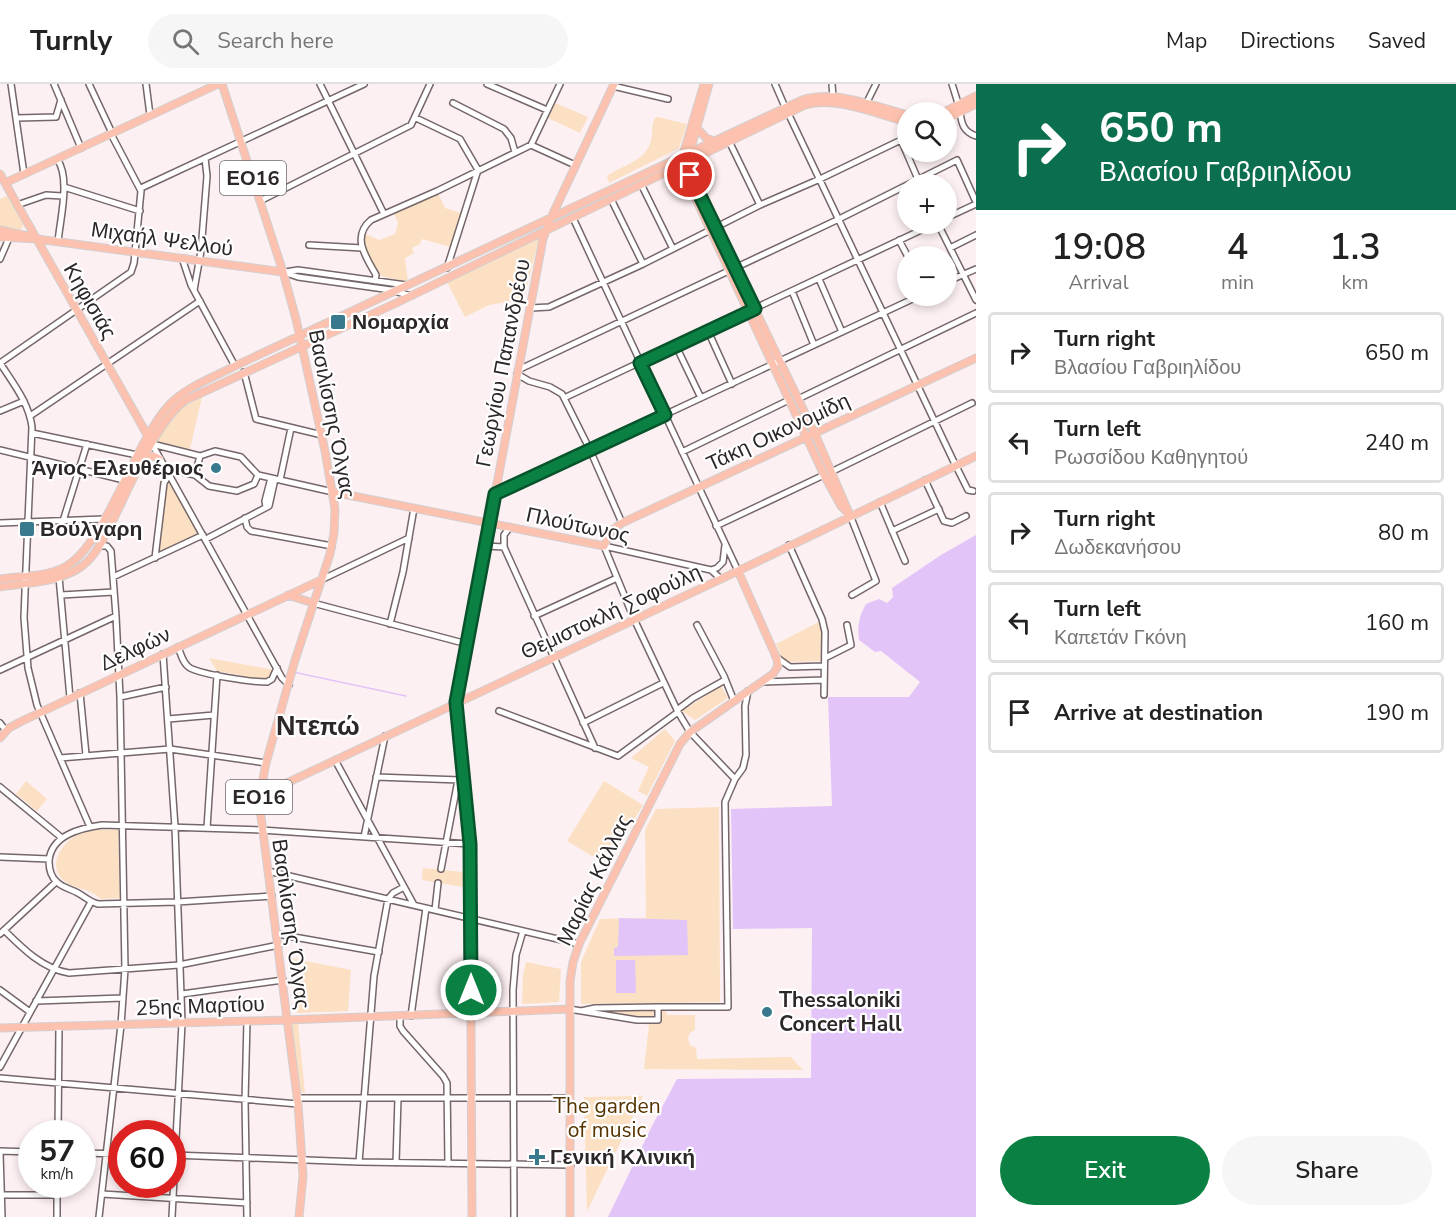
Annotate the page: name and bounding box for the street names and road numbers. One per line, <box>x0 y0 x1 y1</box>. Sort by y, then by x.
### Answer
road number: ΕΟ16 <box>220 161 286 195</box>
street label: Μιχαήλ Ψελλού <box>89 215 235 263</box>
street label: Γεωργίου Παπανδρέου <box>469 257 537 469</box>
street label: Κηφισιάς <box>57 258 123 344</box>
street label: Βασιλίσσης Όλγας <box>302 327 362 501</box>
street label: Τάκη Οικονομίδη <box>702 387 854 477</box>
street label: Πλούτωνος <box>524 500 632 550</box>
street label: Θεμιστοκλή Σοφούλη <box>516 558 706 666</box>
street label: Δελφών <box>95 620 175 678</box>
road number: ΕΟ16 <box>226 780 292 814</box>
street label: Μαρίας Κάλλας <box>550 810 638 950</box>
street label: Βασιλίσσης Όλγας <box>265 837 317 1011</box>
street label: 25ης Μαρτίου <box>135 990 265 1022</box>

